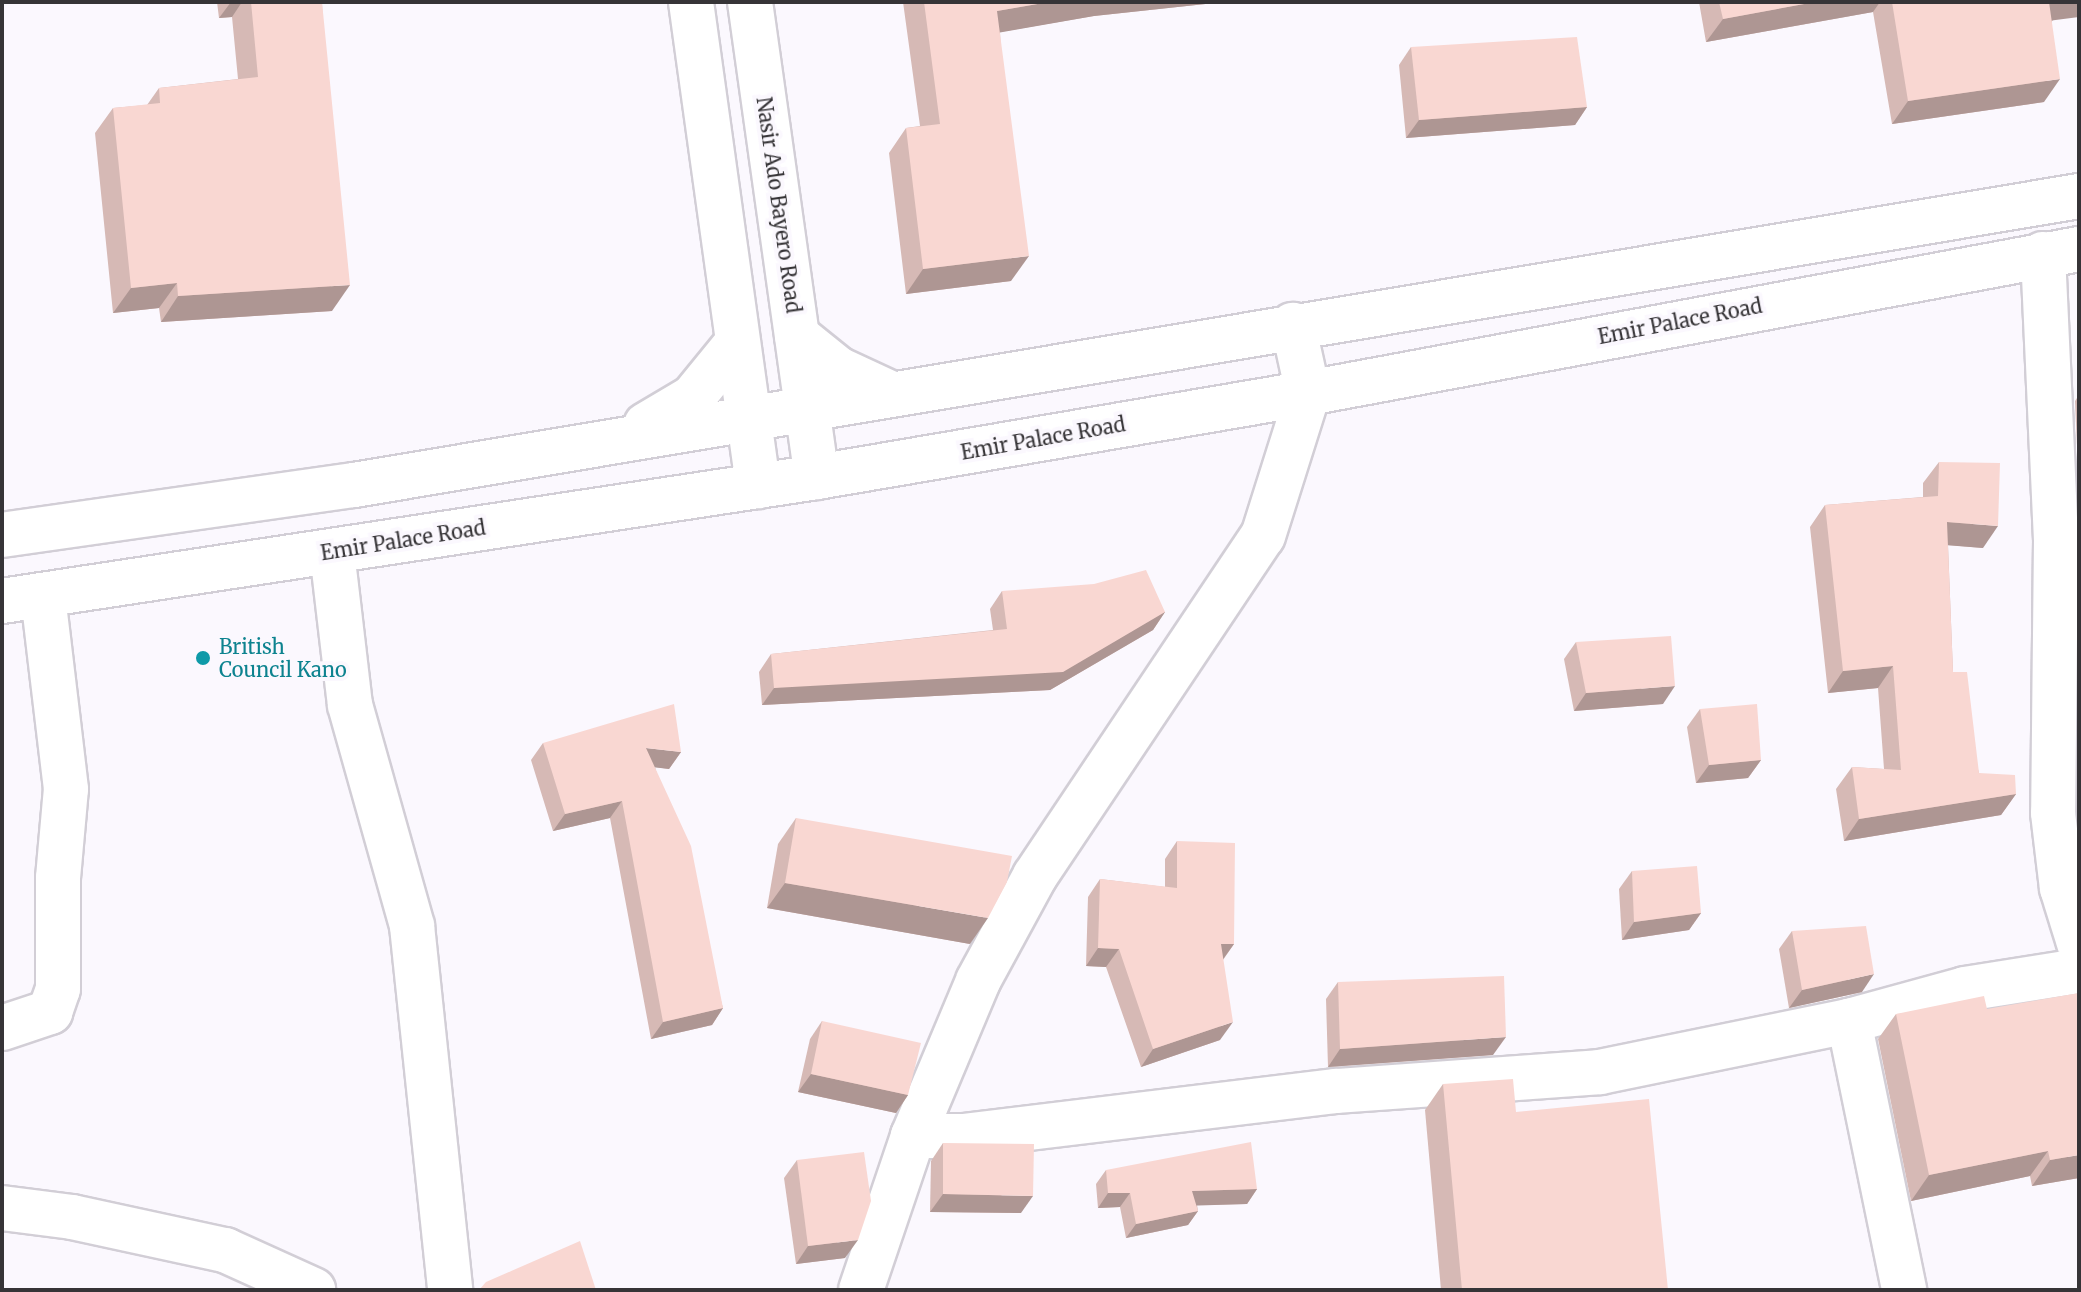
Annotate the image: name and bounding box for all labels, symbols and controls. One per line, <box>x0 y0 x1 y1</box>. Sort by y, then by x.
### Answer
street label: Nasir Ado Bayero Road <box>752 95 806 315</box>
street label: Emir Palace Road <box>1596 293 1764 349</box>
street label: Emir Palace Road <box>959 412 1127 464</box>
street label: Emir Palace Road <box>319 515 487 565</box>
place label: British Council Kano <box>219 634 347 681</box>
marker: British Council Kano <box>194 649 212 667</box>

